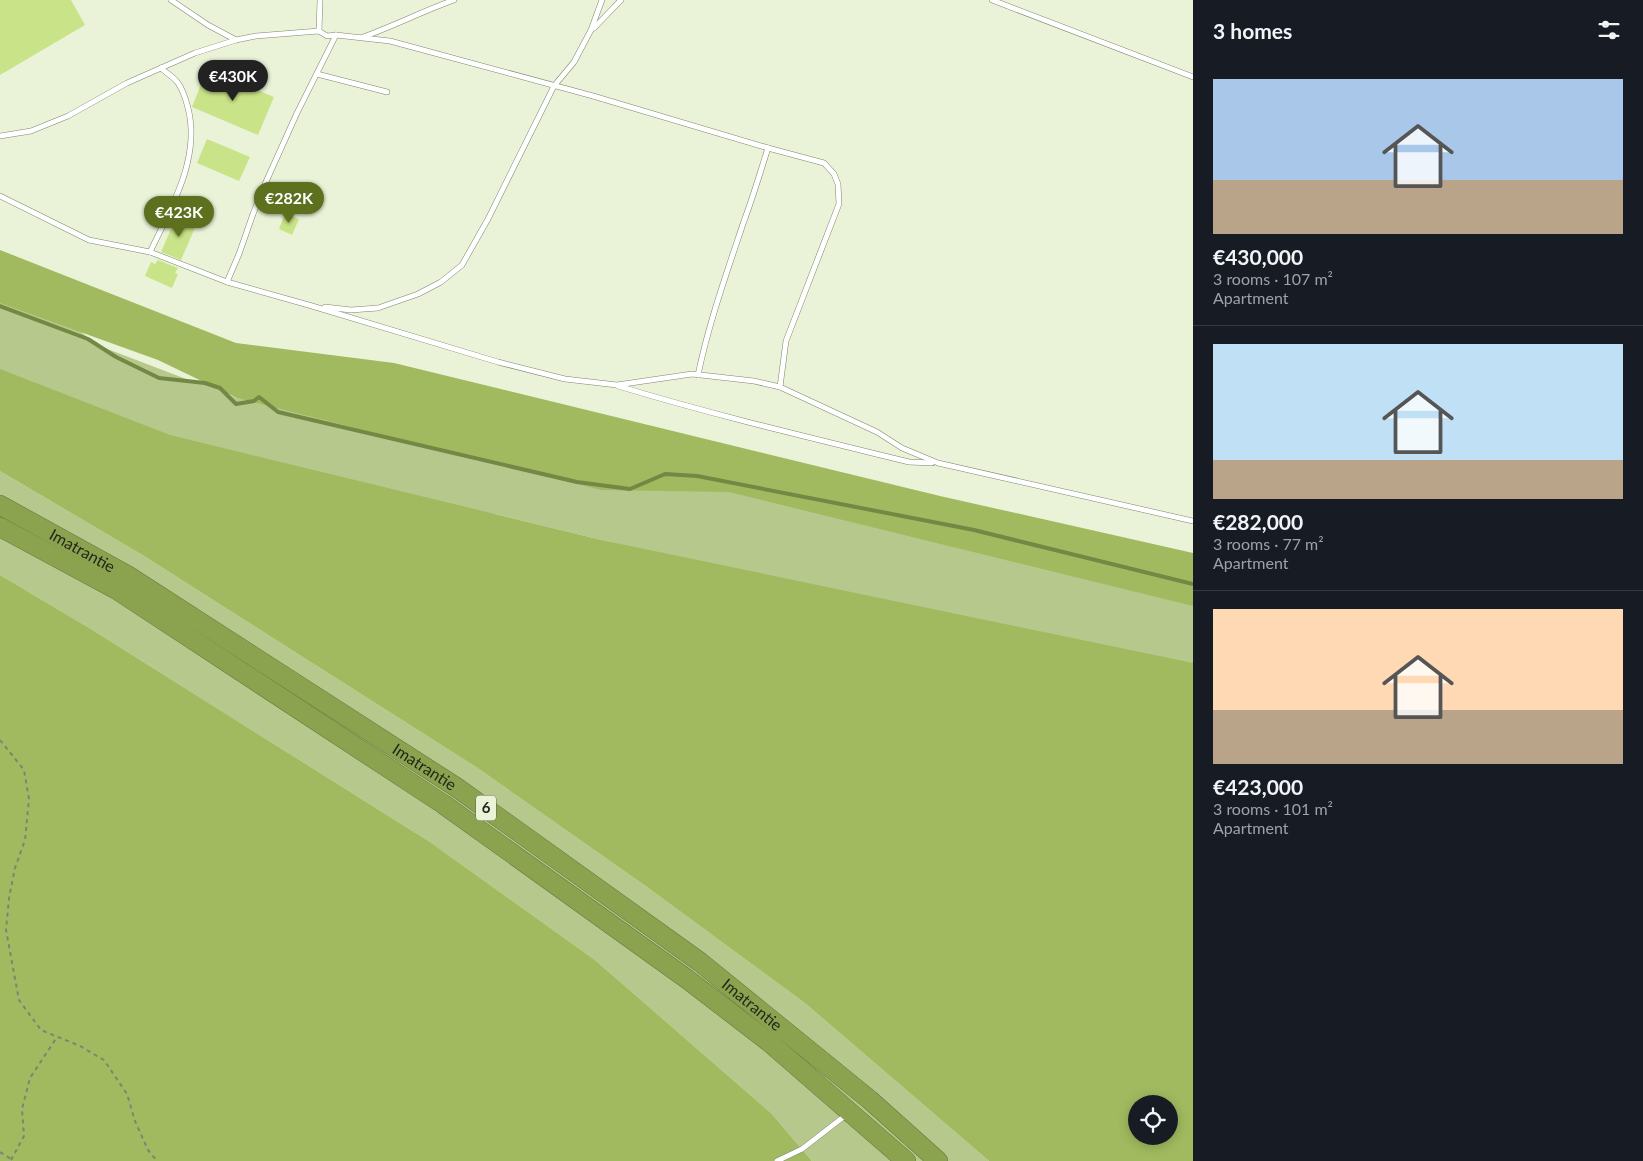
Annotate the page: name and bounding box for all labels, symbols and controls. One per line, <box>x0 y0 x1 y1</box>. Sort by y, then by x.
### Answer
icon: filters <box>1595 16 1623 44</box>
text: 3 homes <box>1213 18 1292 43</box>
pin: €430K <box>198 59 268 102</box>
text: €430K <box>209 66 257 85</box>
icon: home <box>1373 111 1463 201</box>
pin: €282K <box>254 182 324 224</box>
text: €282K <box>265 188 313 207</box>
pin: €423K <box>144 196 214 238</box>
text: €423K <box>155 202 203 221</box>
text: €430,000 <box>1213 244 1303 269</box>
text: 3 rooms · 107 m² <box>1213 269 1333 288</box>
text: Apartment <box>1213 288 1288 307</box>
icon: home <box>1373 377 1463 467</box>
text: €282,000 <box>1213 509 1303 534</box>
street label: Imatrantie <box>46 524 119 576</box>
text: 3 rooms · 77 m² <box>1213 534 1324 553</box>
text: Apartment <box>1213 553 1288 572</box>
icon: home <box>1373 642 1463 732</box>
street label: Imatrantie <box>389 739 460 794</box>
text: €423,000 <box>1213 774 1303 799</box>
road number: 6 <box>476 796 496 820</box>
text: 3 rooms · 101 m² <box>1213 799 1333 818</box>
text: Apartment <box>1213 818 1288 837</box>
street label: Imatrantie <box>719 974 787 1034</box>
map controls <box>1128 1095 1178 1145</box>
button: locate <box>1128 1095 1178 1145</box>

